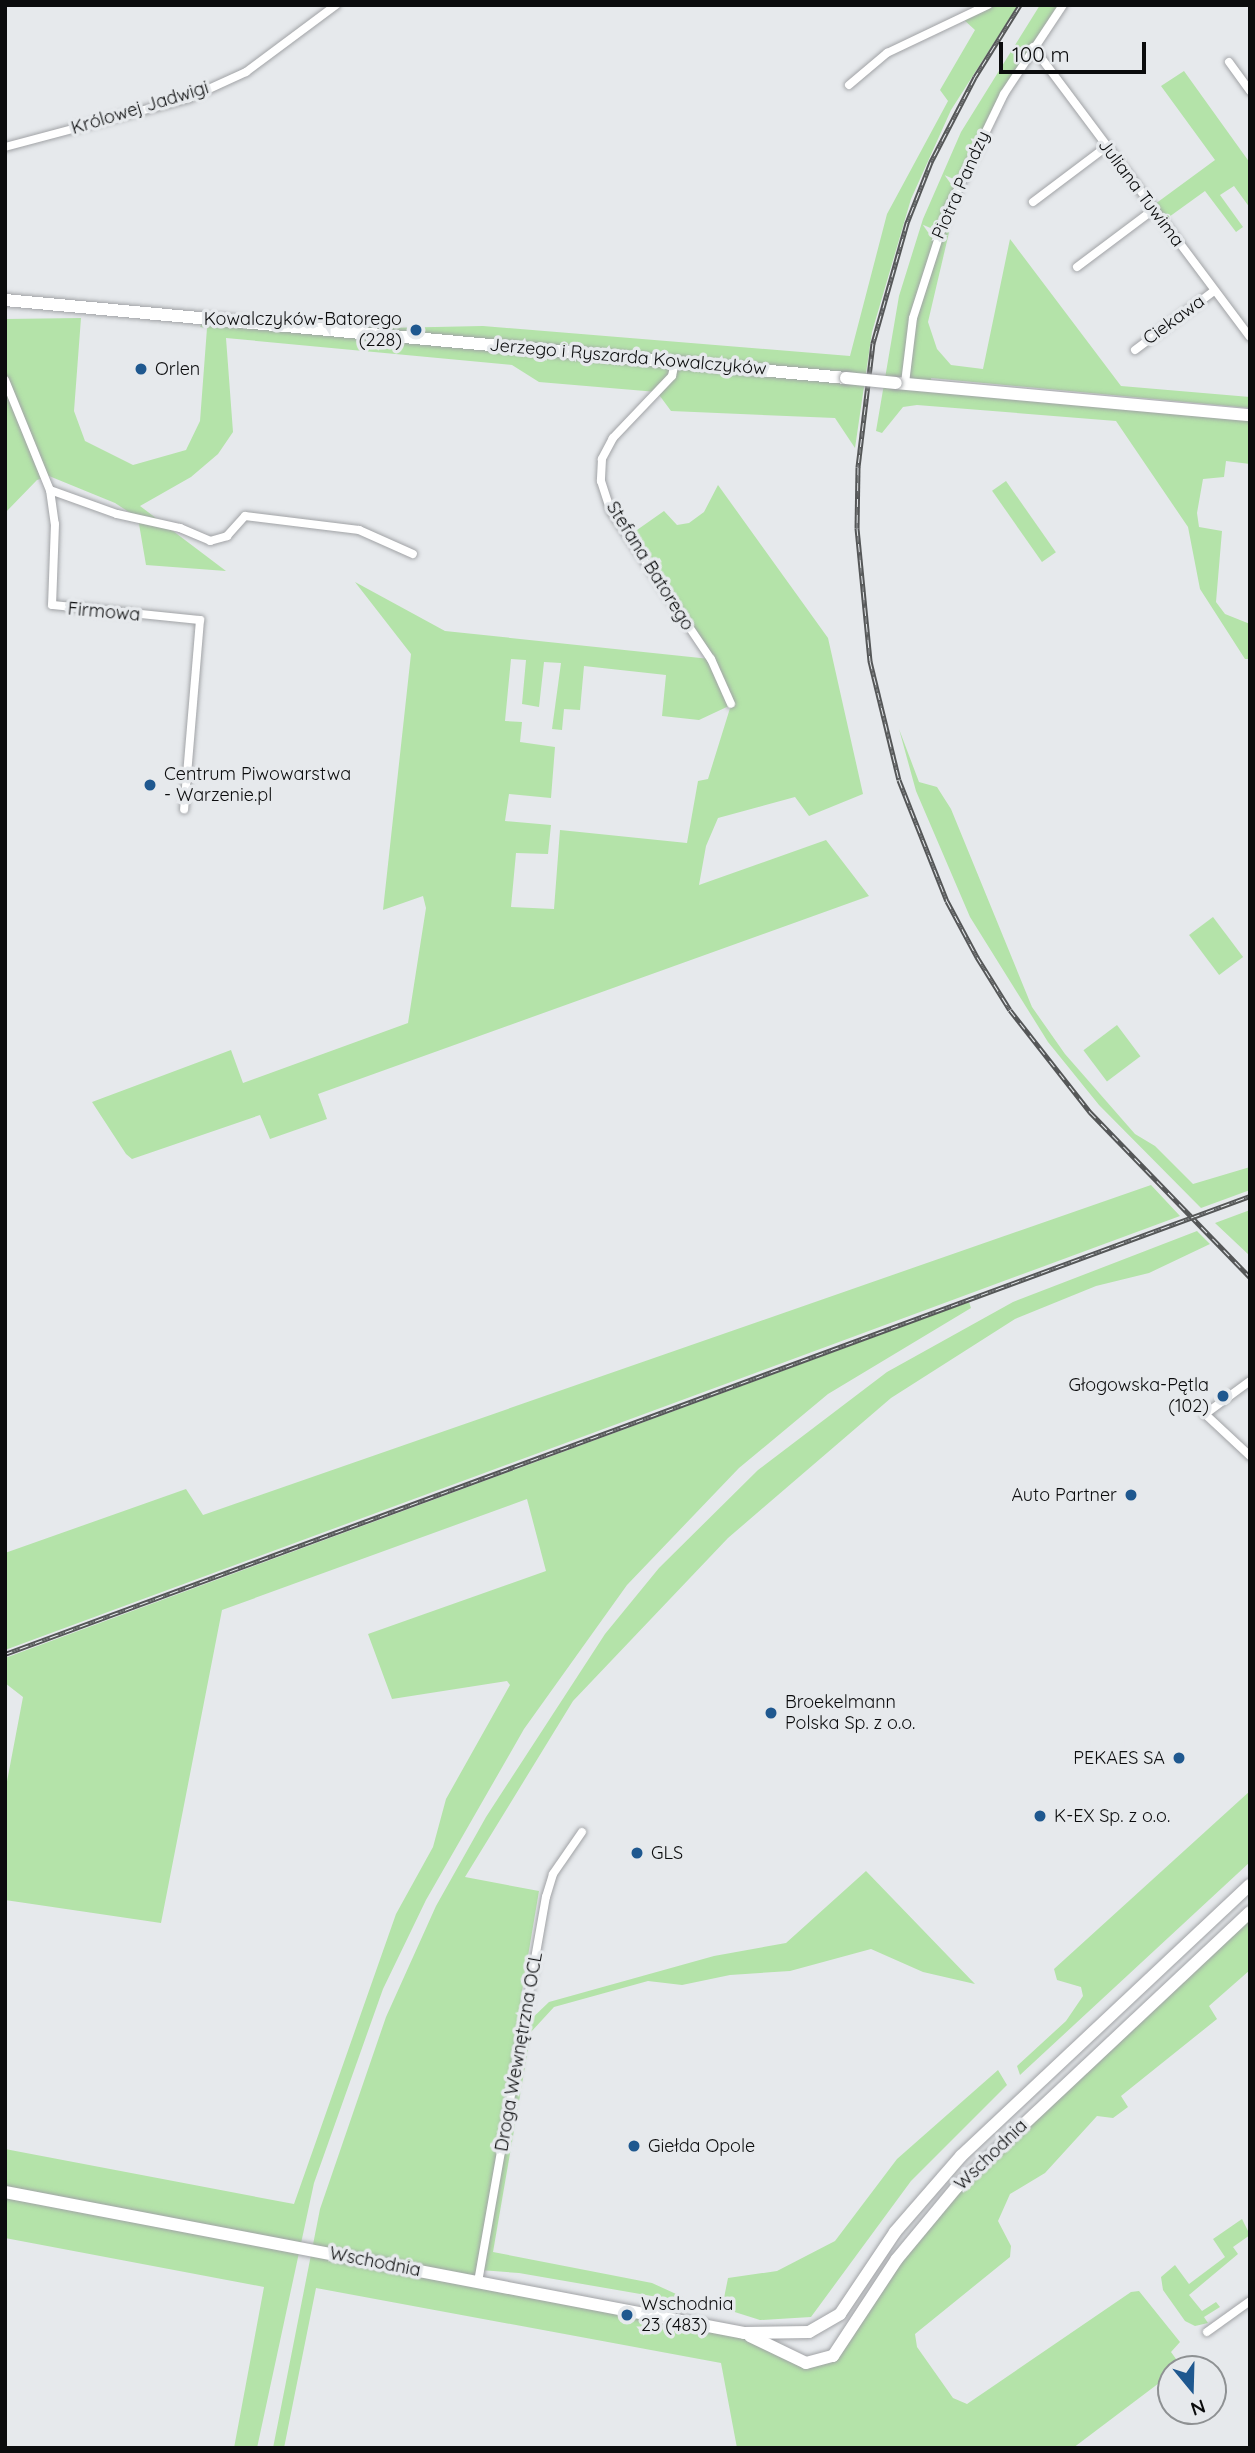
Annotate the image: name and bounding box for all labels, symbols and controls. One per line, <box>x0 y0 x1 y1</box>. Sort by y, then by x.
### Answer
scale bar <box>1003 28 1150 72</box>
text: 100 m <box>1012 41 1070 67</box>
street label: Królowej Jadwigi <box>69 77 211 139</box>
street label: Piotra Pandzy <box>928 128 994 242</box>
street label: Juliana Tuwima <box>1093 135 1189 251</box>
street label: Ciekawa <box>1139 290 1209 350</box>
place label: Kowalczyków-Batorego (228) <box>204 309 402 352</box>
marker: Kowalczyków-Batorego (228) <box>408 322 424 338</box>
street label: Jerzego i Ryszarda Kowalczyków <box>489 334 767 380</box>
place label: Orlen <box>155 358 200 380</box>
marker: Orlen <box>133 361 149 377</box>
street label: Stefana Batorego <box>602 498 698 634</box>
street label: Firmowa <box>67 598 141 626</box>
place label: Centrum Piwowarstwa - Warzenie.pl <box>164 764 351 806</box>
marker: Centrum Piwowarstwa - Warzenie.pl <box>142 777 158 793</box>
place label: Głogowska-Pętla (102) <box>1068 1375 1209 1418</box>
marker: Głogowska-Pętla (102) <box>1215 1388 1231 1404</box>
place label: Auto Partner <box>1011 1484 1117 1506</box>
marker: Auto Partner <box>1123 1487 1139 1503</box>
place label: Broekelmann Polska Sp. z o.o. <box>785 1692 915 1734</box>
marker: Broekelmann Polska Sp. z o.o. <box>763 1705 779 1721</box>
place label: PEKAES SA <box>1073 1747 1165 1769</box>
marker: PEKAES SA <box>1171 1750 1187 1766</box>
place label: K-EX Sp. z o.o. <box>1054 1805 1170 1827</box>
marker: K-EX Sp. z o.o. <box>1032 1808 1048 1824</box>
place label: GLS <box>651 1842 683 1864</box>
marker: GLS <box>629 1845 645 1861</box>
street label: Droga Wewnętrzna OCL <box>491 1951 547 2153</box>
street label: Wschodnia <box>950 2115 1032 2195</box>
place label: Giełda Opole <box>648 2135 755 2157</box>
marker: Giełda Opole <box>626 2138 642 2154</box>
street label: Wschodnia <box>328 2243 422 2281</box>
place label: Wschodnia 23 (483) <box>641 2294 733 2336</box>
marker: Wschodnia 23 (483) <box>619 2307 635 2323</box>
north arrow <box>1157 2355 1227 2425</box>
text: N <box>1188 2394 1209 2422</box>

